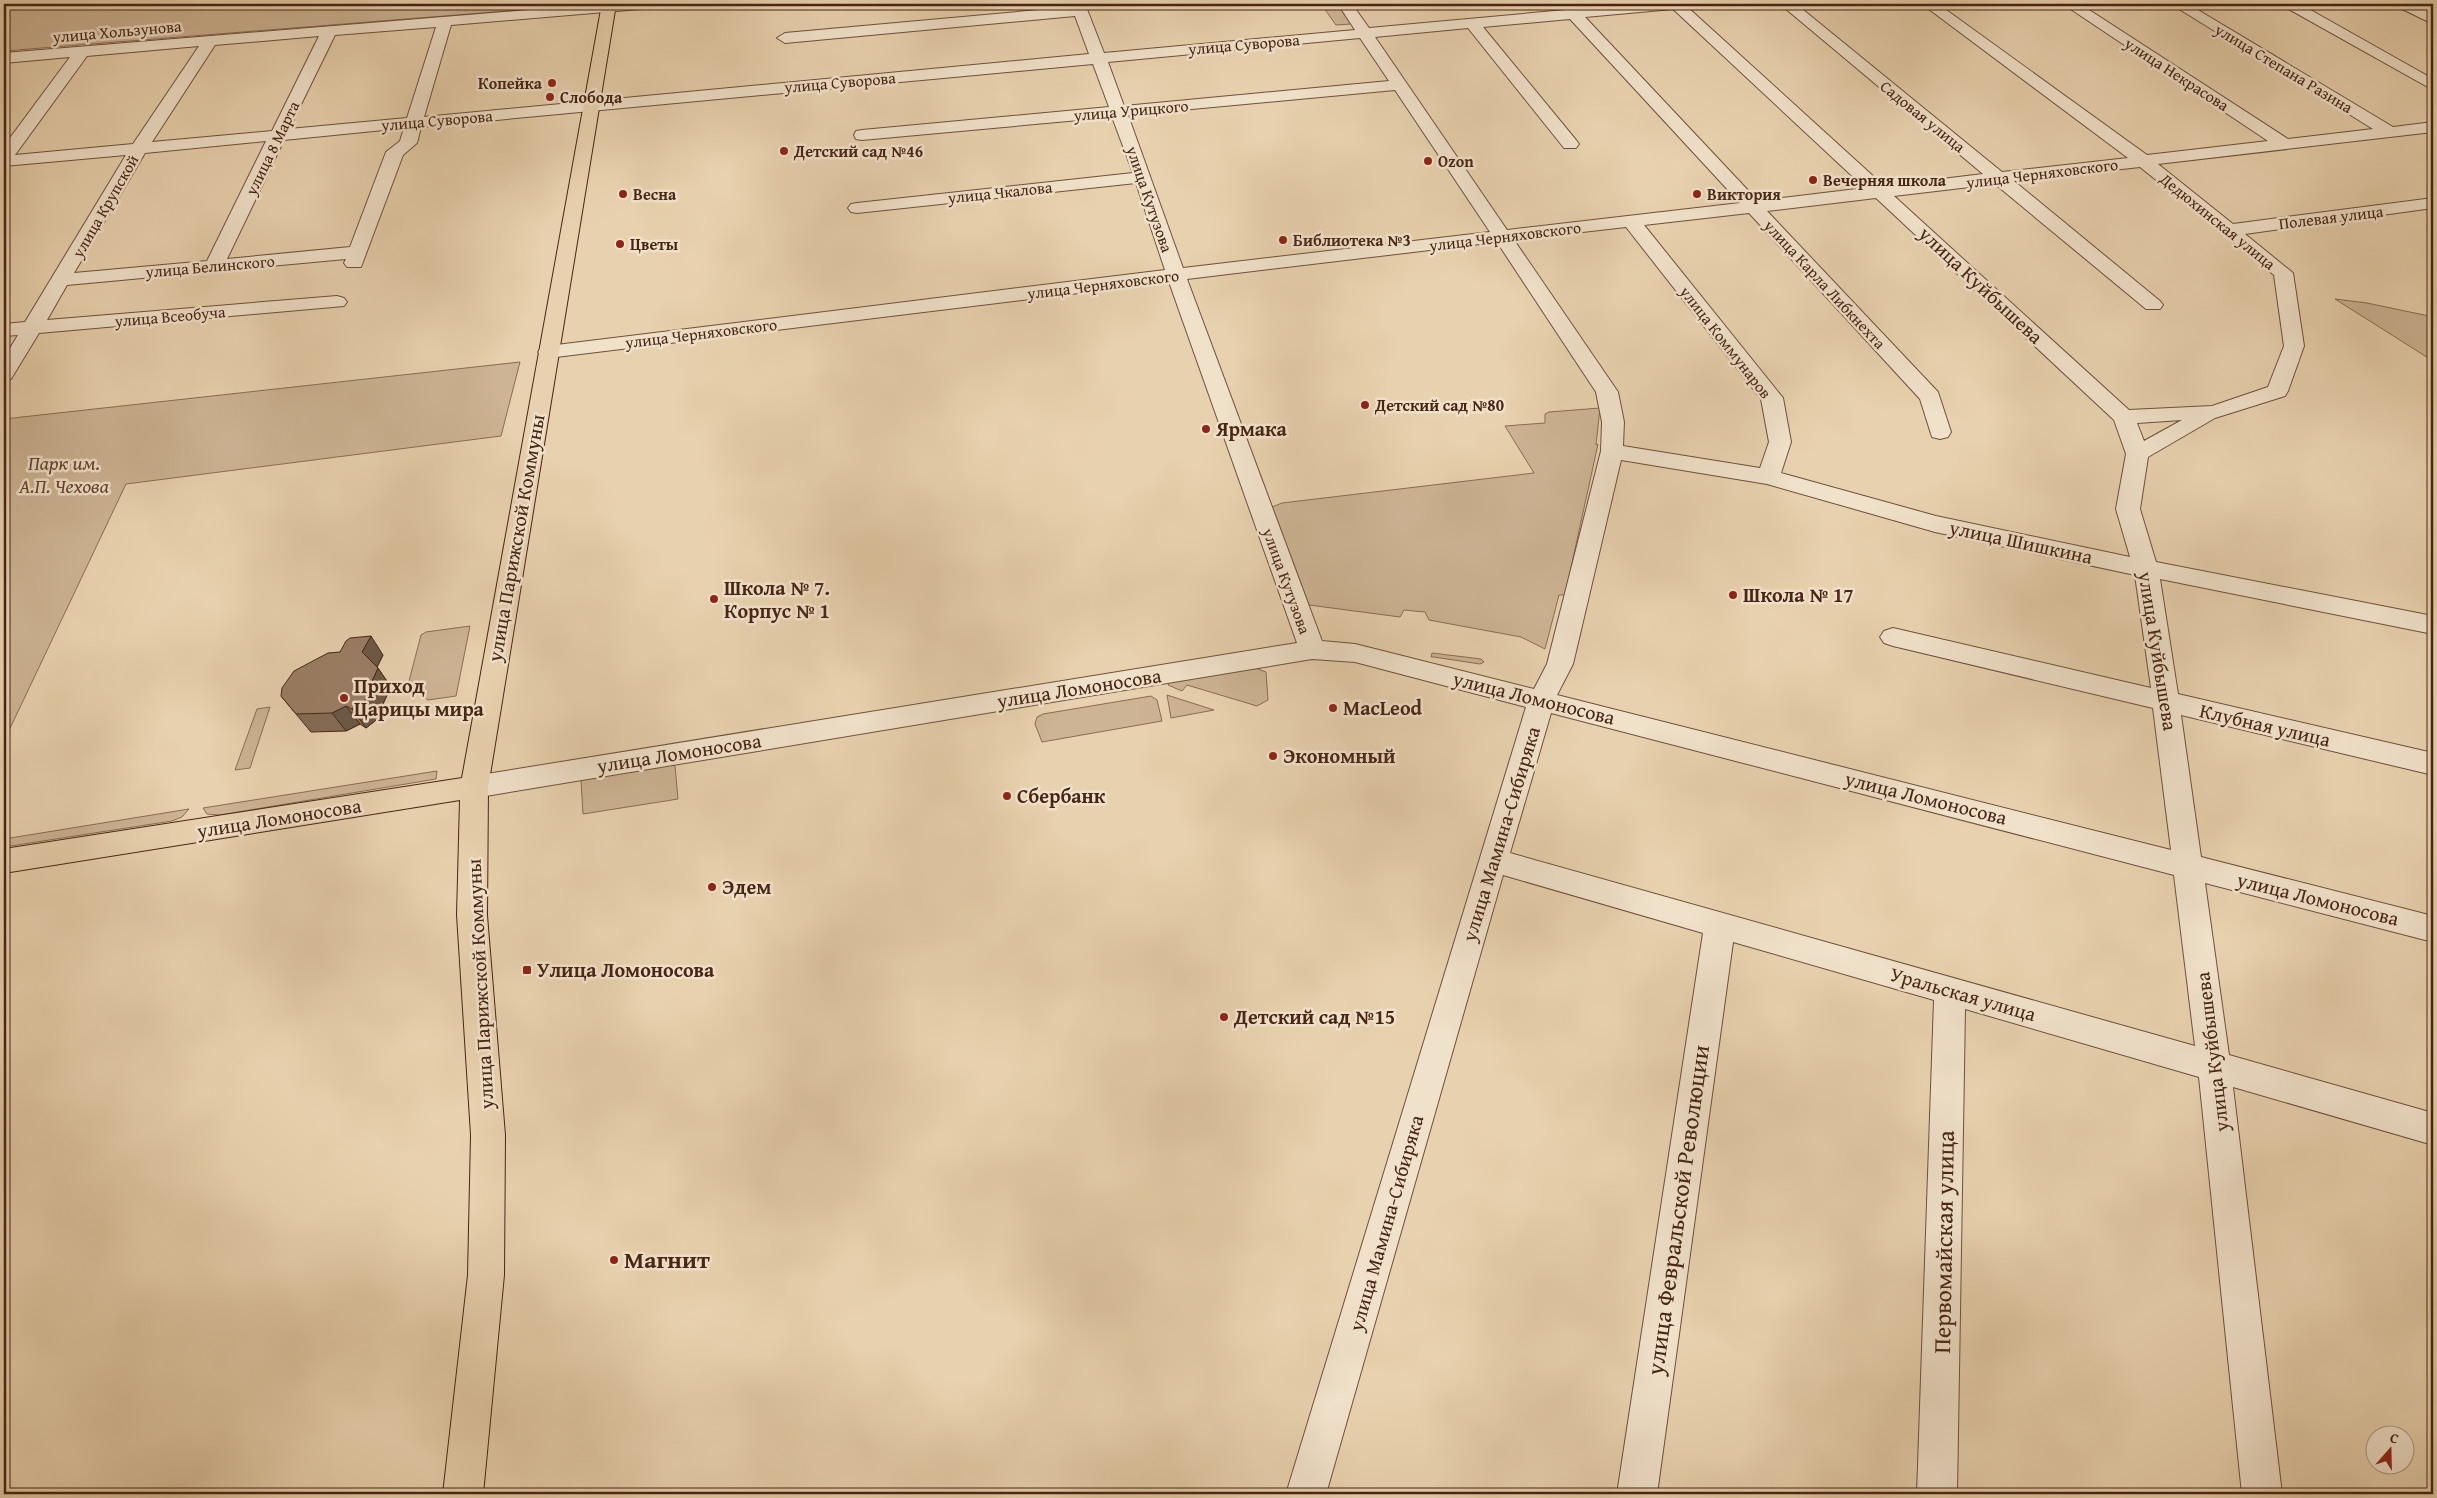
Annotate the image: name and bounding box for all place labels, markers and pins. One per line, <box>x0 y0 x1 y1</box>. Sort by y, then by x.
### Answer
place label: Копейка <box>478 71 543 95</box>
marker: Копейка <box>546 77 558 89</box>
place label: Слобода <box>560 85 623 109</box>
marker: Слобода <box>544 91 556 103</box>
place label: Детский сад №46 <box>793 139 923 163</box>
marker: Детский сад №46 <box>778 145 790 157</box>
place label: Ozon <box>1438 149 1474 173</box>
marker: Ozon <box>1422 155 1434 167</box>
place label: Вечерняя школа <box>1823 168 1947 192</box>
marker: Вечерняя школа <box>1807 174 1819 186</box>
place label: Весна <box>633 182 677 206</box>
place label: Виктория <box>1707 182 1781 206</box>
marker: Весна <box>617 188 629 200</box>
marker: Виктория <box>1691 188 1703 200</box>
place label: Библиотека №3 <box>1293 228 1411 252</box>
place label: Цветы <box>630 232 679 256</box>
marker: Библиотека №3 <box>1277 234 1289 246</box>
marker: Цветы <box>614 238 626 250</box>
place label: Детский сад №80 <box>1374 393 1504 417</box>
marker: Детский сад №80 <box>1359 399 1371 411</box>
place label: Ярмака <box>1215 414 1288 443</box>
marker: Ярмака <box>1200 423 1212 435</box>
place label: Школа № 7. Корпус № 1 <box>724 573 830 625</box>
place label: Школа № 17 <box>1743 580 1854 609</box>
marker: Школа № 17 <box>1727 589 1739 601</box>
marker: Школа № 7. Корпус № 1 <box>708 593 720 605</box>
place label: Приход Царицы мира <box>354 671 485 723</box>
marker: Приход Царицы мира <box>338 692 350 704</box>
place label: MacLeod <box>1343 693 1423 722</box>
marker: MacLeod <box>1327 702 1339 714</box>
place label: Экономный <box>1283 741 1396 770</box>
marker: Экономный <box>1267 750 1279 762</box>
place label: Сбербанк <box>1017 781 1106 810</box>
marker: Сбербанк <box>1001 790 1013 802</box>
place label: Эдем <box>722 872 771 901</box>
marker: Эдем <box>706 881 718 893</box>
place label: Улица Ломоносова <box>537 955 715 984</box>
marker: Улица Ломоносова <box>521 964 533 976</box>
place label: Детский сад №15 <box>1233 1002 1395 1031</box>
marker: Детский сад №15 <box>1218 1011 1230 1023</box>
place label: Магнит <box>624 1242 710 1277</box>
marker: Магнит <box>608 1254 620 1266</box>

